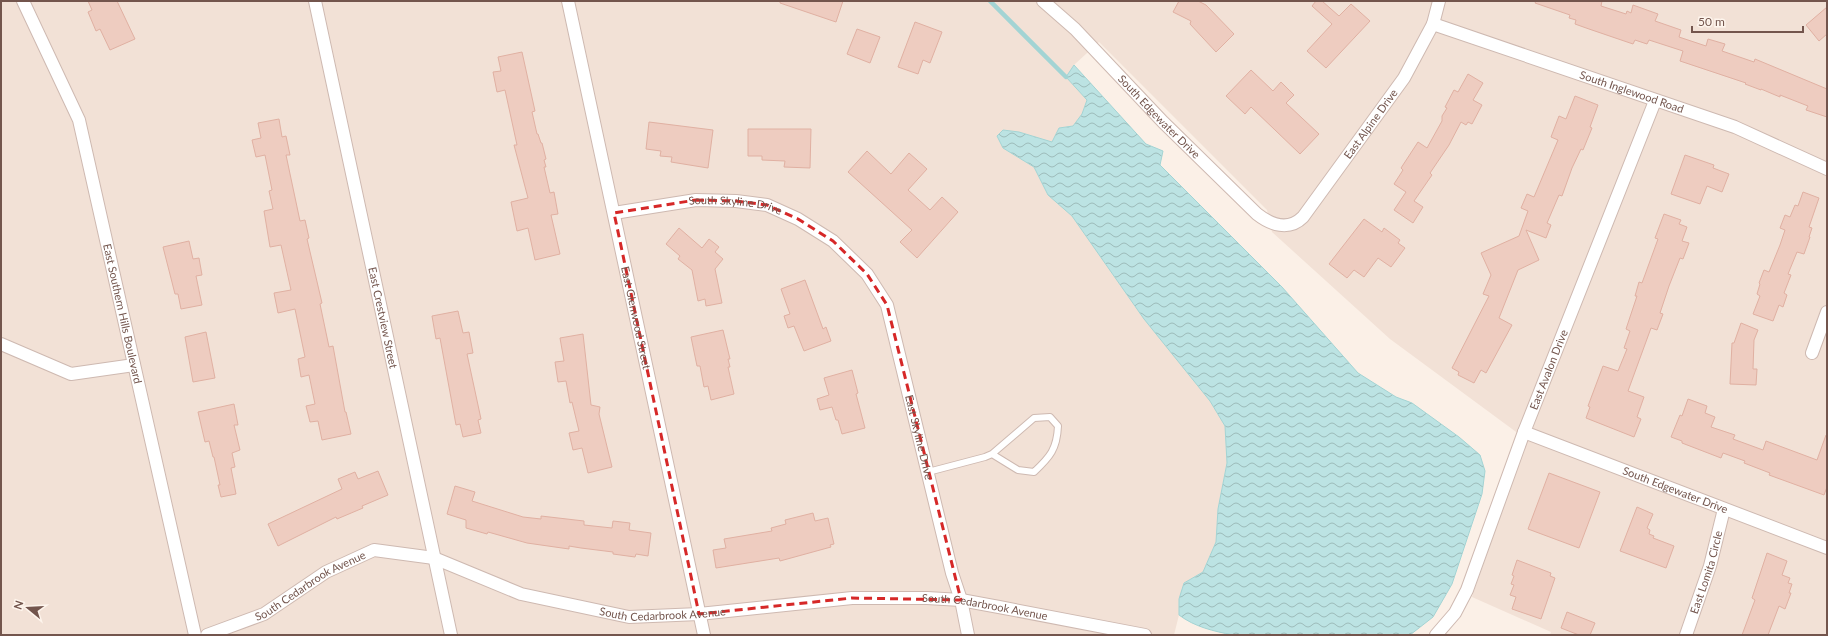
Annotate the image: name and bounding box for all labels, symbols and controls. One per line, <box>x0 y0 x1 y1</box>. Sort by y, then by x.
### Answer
scale bar <box>1692 8 1803 34</box>
text: 50 m <box>1698 14 1725 29</box>
street label: South Inglewood Road <box>1578 68 1686 115</box>
street label: South Edgewater Drive <box>1116 72 1203 161</box>
street label: East Alpine Drive <box>1341 86 1400 161</box>
street label: South Skyline Drive <box>688 193 785 217</box>
street label: East Southern Hills Boulevard <box>101 242 145 385</box>
street label: East Glenwood Street <box>619 265 654 370</box>
street label: East Crestview Street <box>366 266 401 370</box>
street label: East Avalon Drive <box>1527 327 1570 411</box>
street label: East Skyline Drive <box>903 393 936 481</box>
street label: South Edgewater Drive <box>1621 463 1730 516</box>
street label: East Lomita Circle <box>1687 529 1724 615</box>
street label: South Cedarbrook Avenue <box>253 548 368 623</box>
north arrow <box>8 588 48 628</box>
street label: South Cedarbrook Avenue <box>922 591 1049 622</box>
text: N <box>11 599 26 611</box>
street label: South Cedarbrook Avenue <box>598 604 727 623</box>

